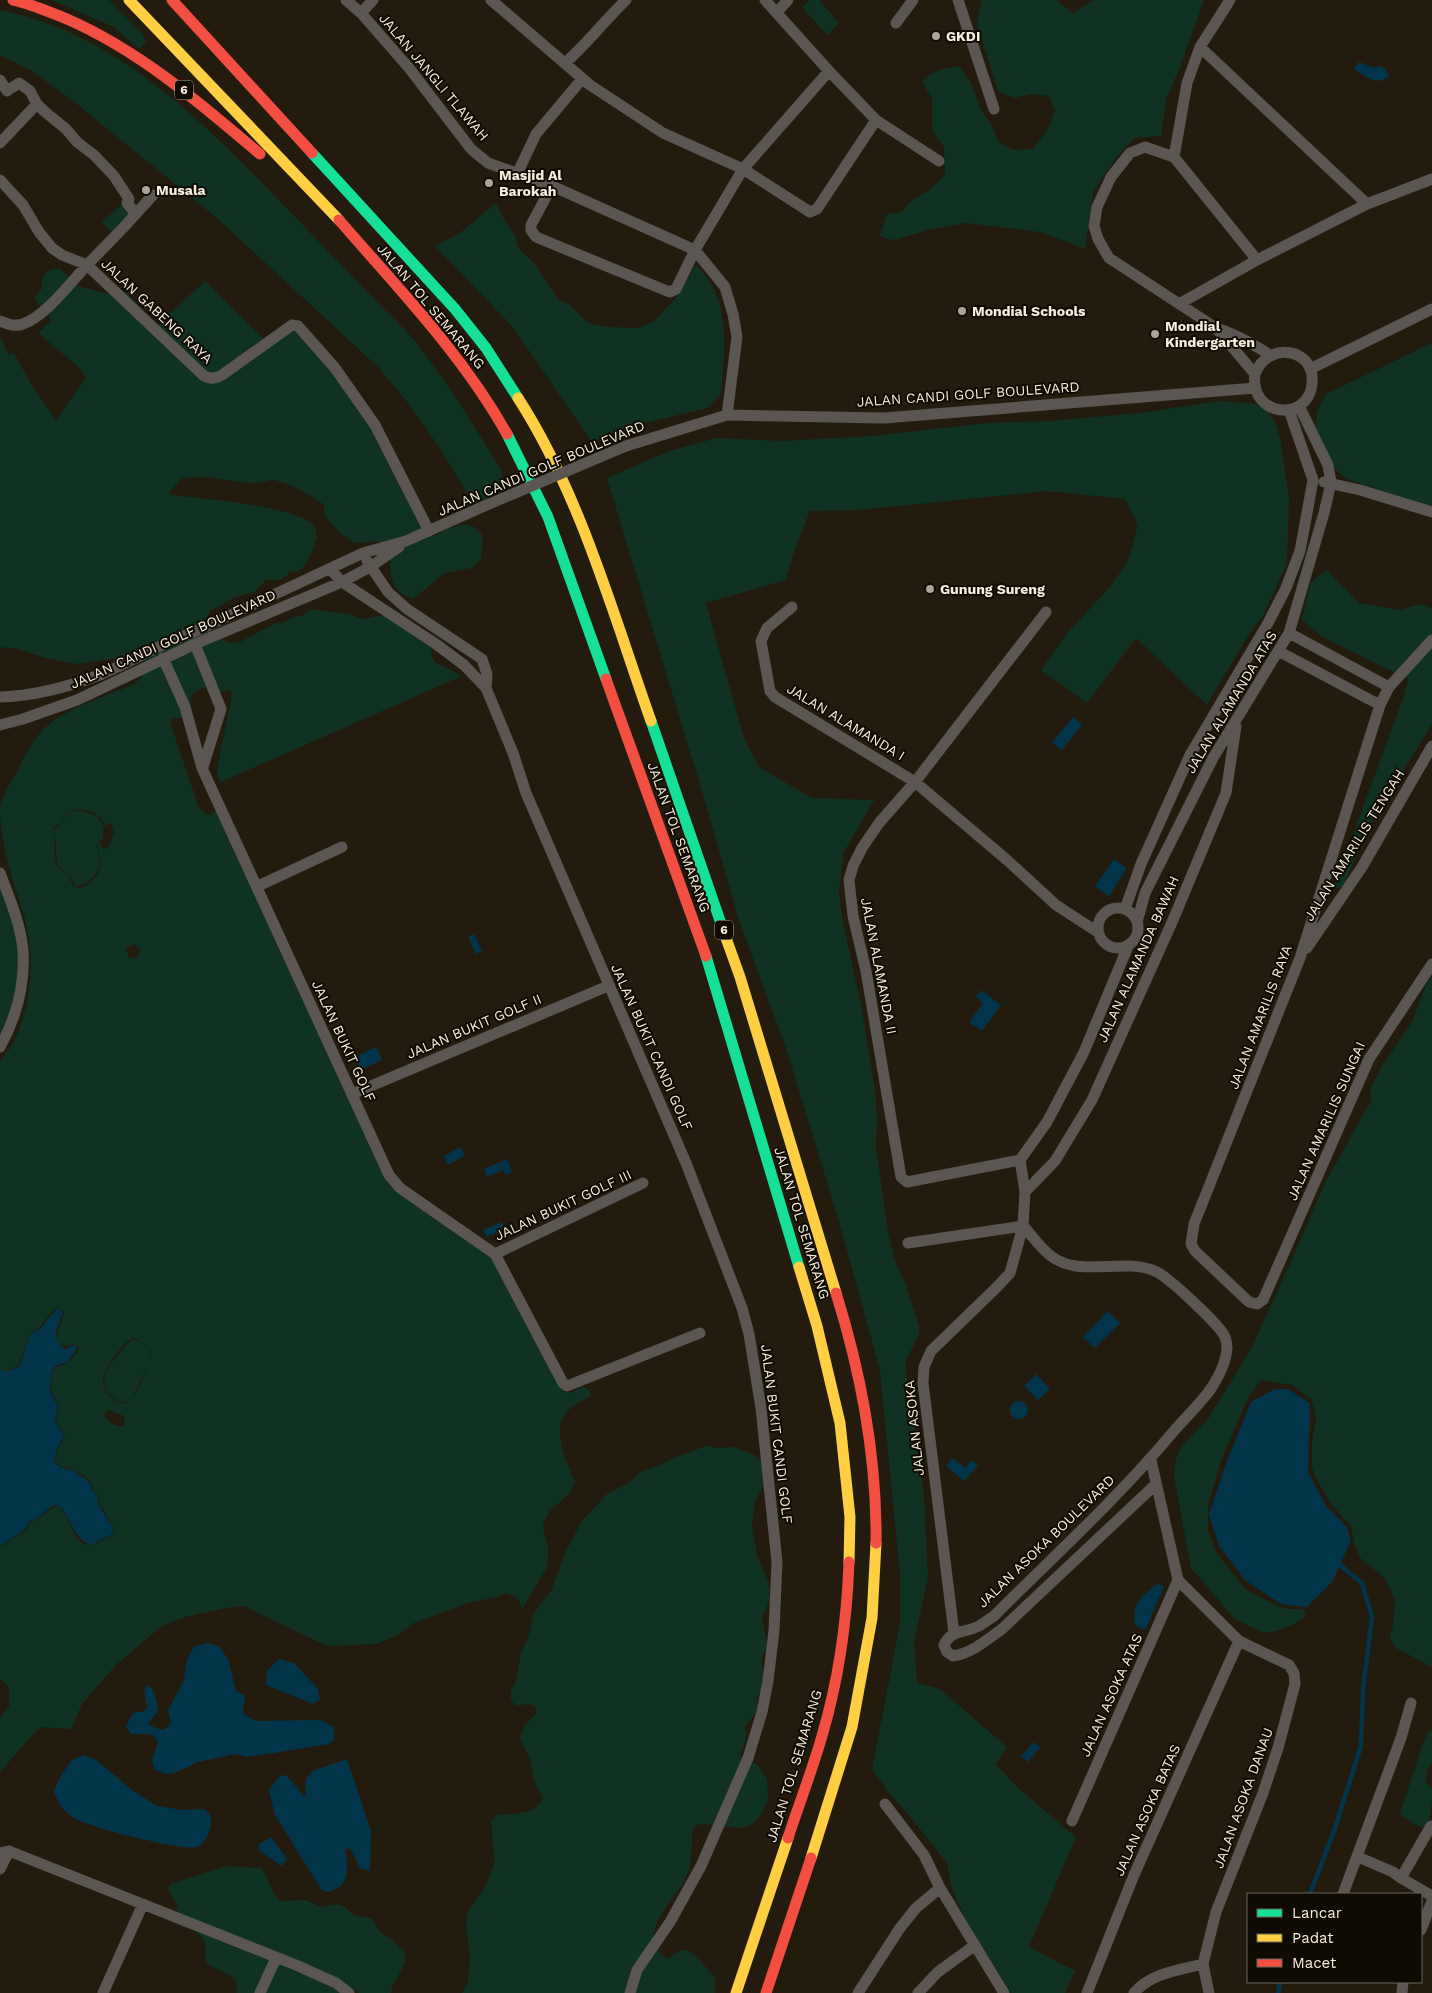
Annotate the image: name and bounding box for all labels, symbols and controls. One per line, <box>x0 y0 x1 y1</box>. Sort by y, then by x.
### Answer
street label: JALAN JANGLI TLAWAH <box>376 10 492 144</box>
place label: GKDI <box>946 28 980 44</box>
marker: GKDI <box>930 30 942 42</box>
road number: 6 <box>175 80 193 100</box>
place label: Masjid Al Barokah <box>499 167 562 199</box>
marker: Masjid Al Barokah <box>483 177 495 189</box>
place label: Musala <box>156 182 207 198</box>
marker: Musala <box>140 184 152 196</box>
street label: JALAN TOL SEMARANG <box>374 240 488 372</box>
street label: JALAN GABENG RAYA <box>98 255 216 367</box>
place label: Mondial Schools <box>972 303 1086 319</box>
marker: Mondial Schools <box>956 305 968 317</box>
place label: Mondial Kindergarten <box>1165 318 1255 350</box>
marker: Mondial Kindergarten <box>1149 328 1161 340</box>
street label: JALAN CANDI GOLF BOULEVARD <box>856 378 1080 410</box>
street label: JALAN CANDI GOLF BOULEVARD <box>435 417 647 519</box>
place label: Gunung Sureng <box>940 581 1045 597</box>
marker: Gunung Sureng <box>924 583 936 595</box>
street label: JALAN CANDI GOLF BOULEVARD <box>68 586 278 692</box>
street label: JALAN ALAMANDA ATAS <box>1182 628 1280 776</box>
street label: JALAN ALAMANDA I <box>784 680 908 764</box>
street label: JALAN TOL SEMARANG <box>644 760 714 914</box>
street label: JALAN AMARILIS TENGAH <box>1301 766 1407 924</box>
street label: JALAN ALAMANDA BAWAH <box>1094 873 1182 1045</box>
street label: JALAN ALAMANDA II <box>858 896 900 1036</box>
road number: 6 <box>715 920 733 940</box>
street label: JALAN AMARILIS RAYA <box>1225 943 1295 1091</box>
street label: JALAN BUKIT CANDI GOLF <box>608 961 696 1133</box>
street label: JALAN BUKIT GOLF <box>309 978 379 1104</box>
street label: JALAN BUKIT GOLF II <box>404 990 544 1062</box>
street label: JALAN AMARILIS SUNGAI <box>1284 1039 1368 1203</box>
street label: JALAN TOL SEMARANG <box>771 1145 833 1301</box>
street label: JALAN BUKIT GOLF III <box>492 1166 634 1244</box>
street label: JALAN BUKIT CANDI GOLF <box>758 1344 796 1524</box>
street label: JALAN ASOKA <box>901 1379 927 1477</box>
street label: JALAN ASOKA BOULEVARD <box>974 1471 1118 1611</box>
street label: JALAN ASOKA ATAS <box>1077 1631 1145 1759</box>
street label: JALAN TOL SEMARANG <box>763 1688 825 1844</box>
street label: JALAN ASOKA DANAU <box>1210 1726 1276 1870</box>
street label: JALAN ASOKA BATAS <box>1111 1742 1183 1878</box>
legend <box>1247 1893 1422 1983</box>
text: Lancar <box>1292 1904 1342 1922</box>
text: Padat <box>1292 1929 1334 1947</box>
text: Macet <box>1292 1954 1337 1972</box>

